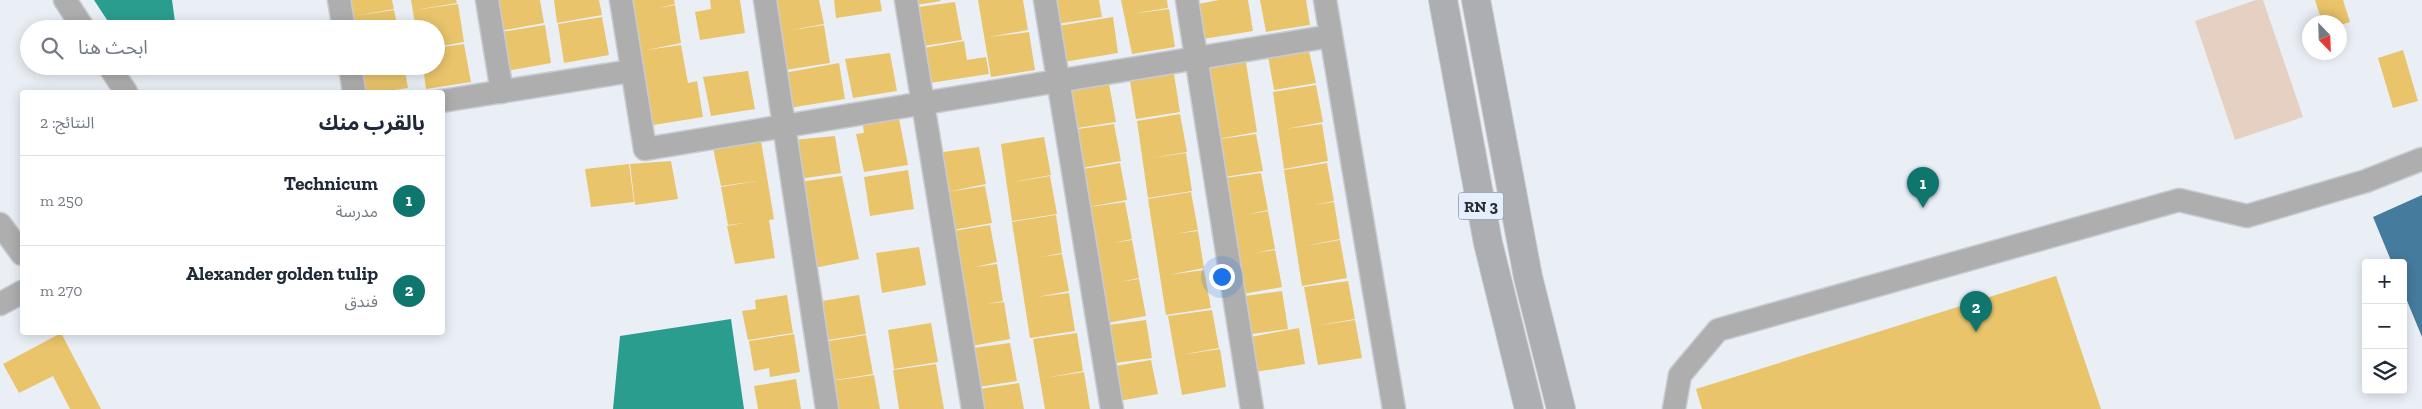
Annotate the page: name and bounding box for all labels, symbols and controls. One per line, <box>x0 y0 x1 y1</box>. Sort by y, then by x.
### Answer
north arrow <box>2302 15 2347 60</box>
search box <box>20 20 445 75</box>
icon: search <box>38 34 66 62</box>
text: ابحث هنا <box>78 36 148 59</box>
text: بالقرب منك <box>319 110 425 135</box>
text: النتائج: 2 <box>40 113 94 132</box>
pin: 1 <box>1907 167 1939 208</box>
text: Technicum <box>284 172 378 195</box>
text: 250 m <box>40 191 83 210</box>
text: 1 <box>406 191 412 210</box>
road number: RN 3 <box>1458 192 1504 220</box>
text: مدرسة <box>335 202 378 221</box>
map controls <box>2362 259 2407 394</box>
button: + <box>2362 259 2407 304</box>
text: Alexander golden tulip <box>186 262 378 285</box>
your location <box>1209 264 1235 290</box>
text: 270 m <box>40 281 82 300</box>
text: 2 <box>405 281 413 300</box>
pin: 2 <box>1960 291 1992 332</box>
text: فندق <box>344 292 378 311</box>
button: − <box>2362 304 2407 349</box>
button: layers <box>2362 349 2407 394</box>

